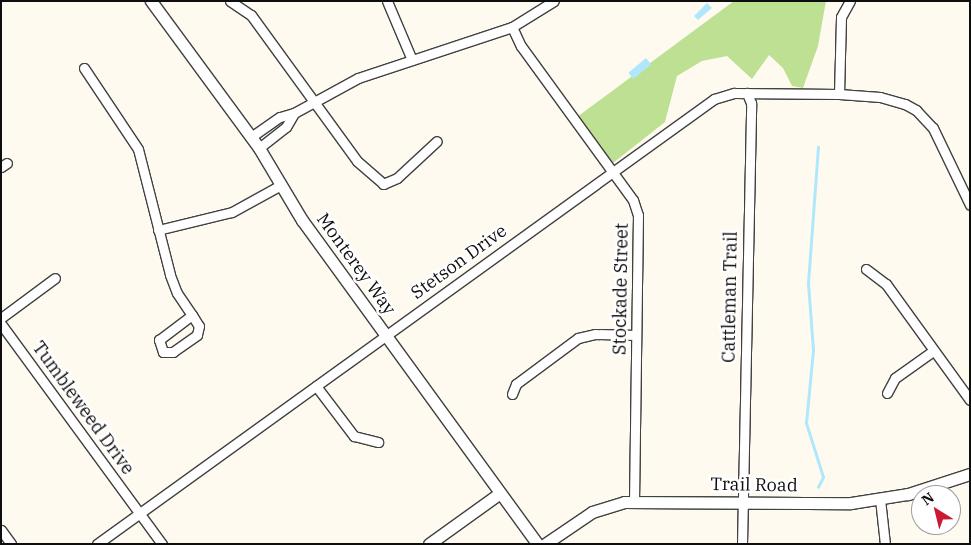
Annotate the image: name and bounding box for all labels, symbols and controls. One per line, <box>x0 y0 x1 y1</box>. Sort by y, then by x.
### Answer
street label: Monterey Way <box>312 209 400 319</box>
street label: Stetson Drive <box>407 220 511 304</box>
street label: Stockade Street <box>609 223 633 355</box>
street label: Cattleman Trail <box>718 231 742 363</box>
street label: Tumbleweed Drive <box>27 337 139 479</box>
street label: Trail Road <box>710 473 798 497</box>
north arrow <box>911 485 961 535</box>
text: N <box>918 488 938 509</box>

